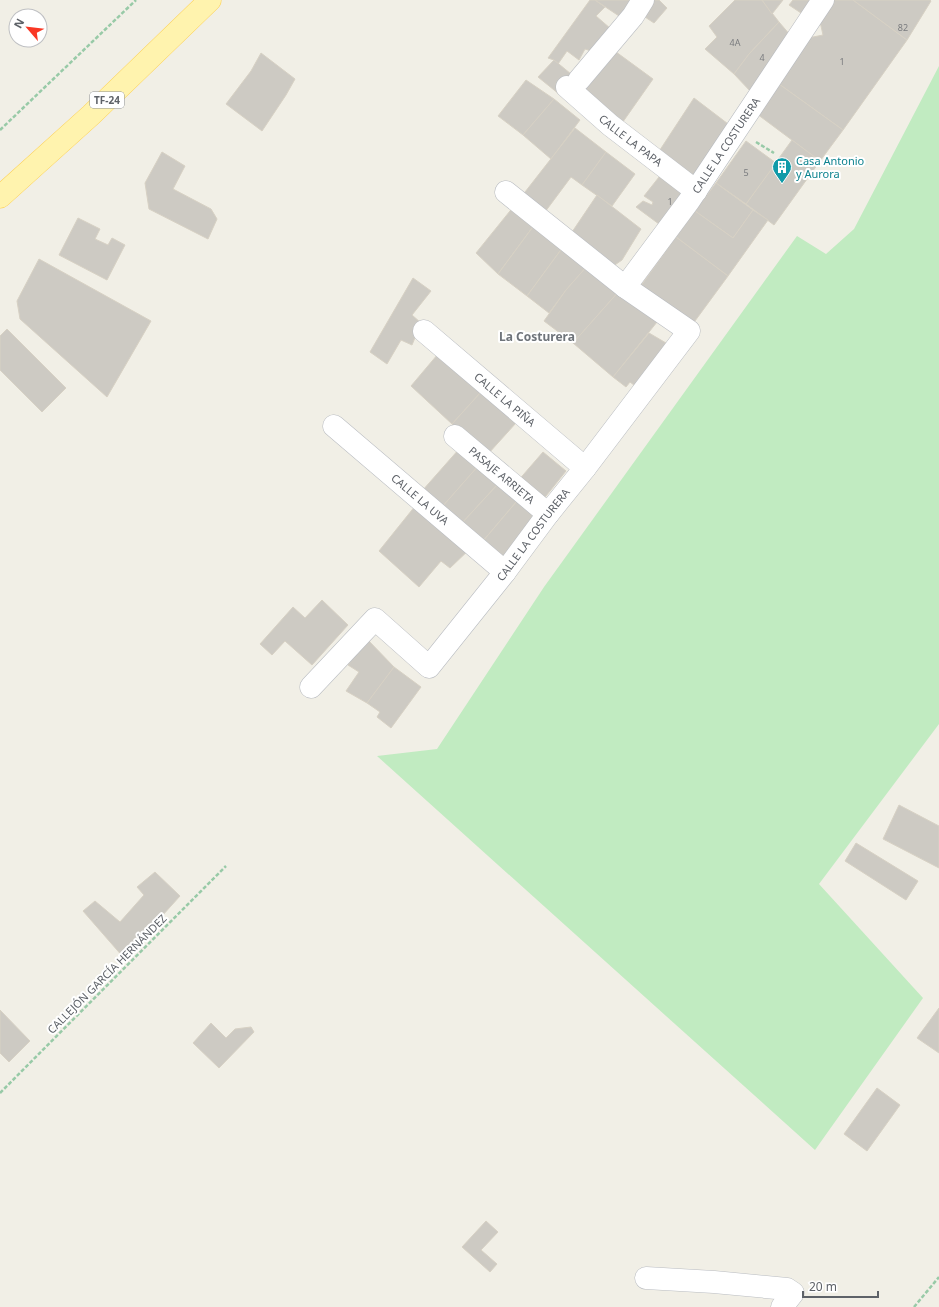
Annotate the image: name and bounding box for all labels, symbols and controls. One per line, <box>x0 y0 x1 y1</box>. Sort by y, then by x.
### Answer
north arrow <box>8 8 48 48</box>
text: N <box>10 16 27 31</box>
house number: 82 <box>898 21 908 34</box>
house number: 4A <box>730 36 741 49</box>
house number: 4 <box>759 51 765 64</box>
house number: 1 <box>839 55 845 68</box>
road number: TF-24 <box>90 92 124 108</box>
street label: CALLE LA COSTURERA <box>688 93 764 196</box>
street label: CALLE LA PAPA <box>596 111 666 170</box>
place label: Casa Antonio y Aurora <box>796 153 865 181</box>
building icon: Casa Antonio y Aurora <box>771 156 793 184</box>
house number: 5 <box>743 166 749 179</box>
house number: 1 <box>667 195 673 208</box>
district label: La Costurera <box>499 328 575 345</box>
street label: CALLE LA PIÑA <box>471 369 540 430</box>
street label: PASAJE ARRIETA <box>466 443 539 507</box>
street label: CALLE LA UVA <box>388 470 453 529</box>
street label: CALLE LA COSTURERA <box>493 484 573 584</box>
street label: CALLEJÓN GARCÍA HERNÁNDEZ <box>44 911 170 1037</box>
scale bar <box>803 1273 878 1299</box>
text: 20 m <box>809 1278 837 1295</box>

